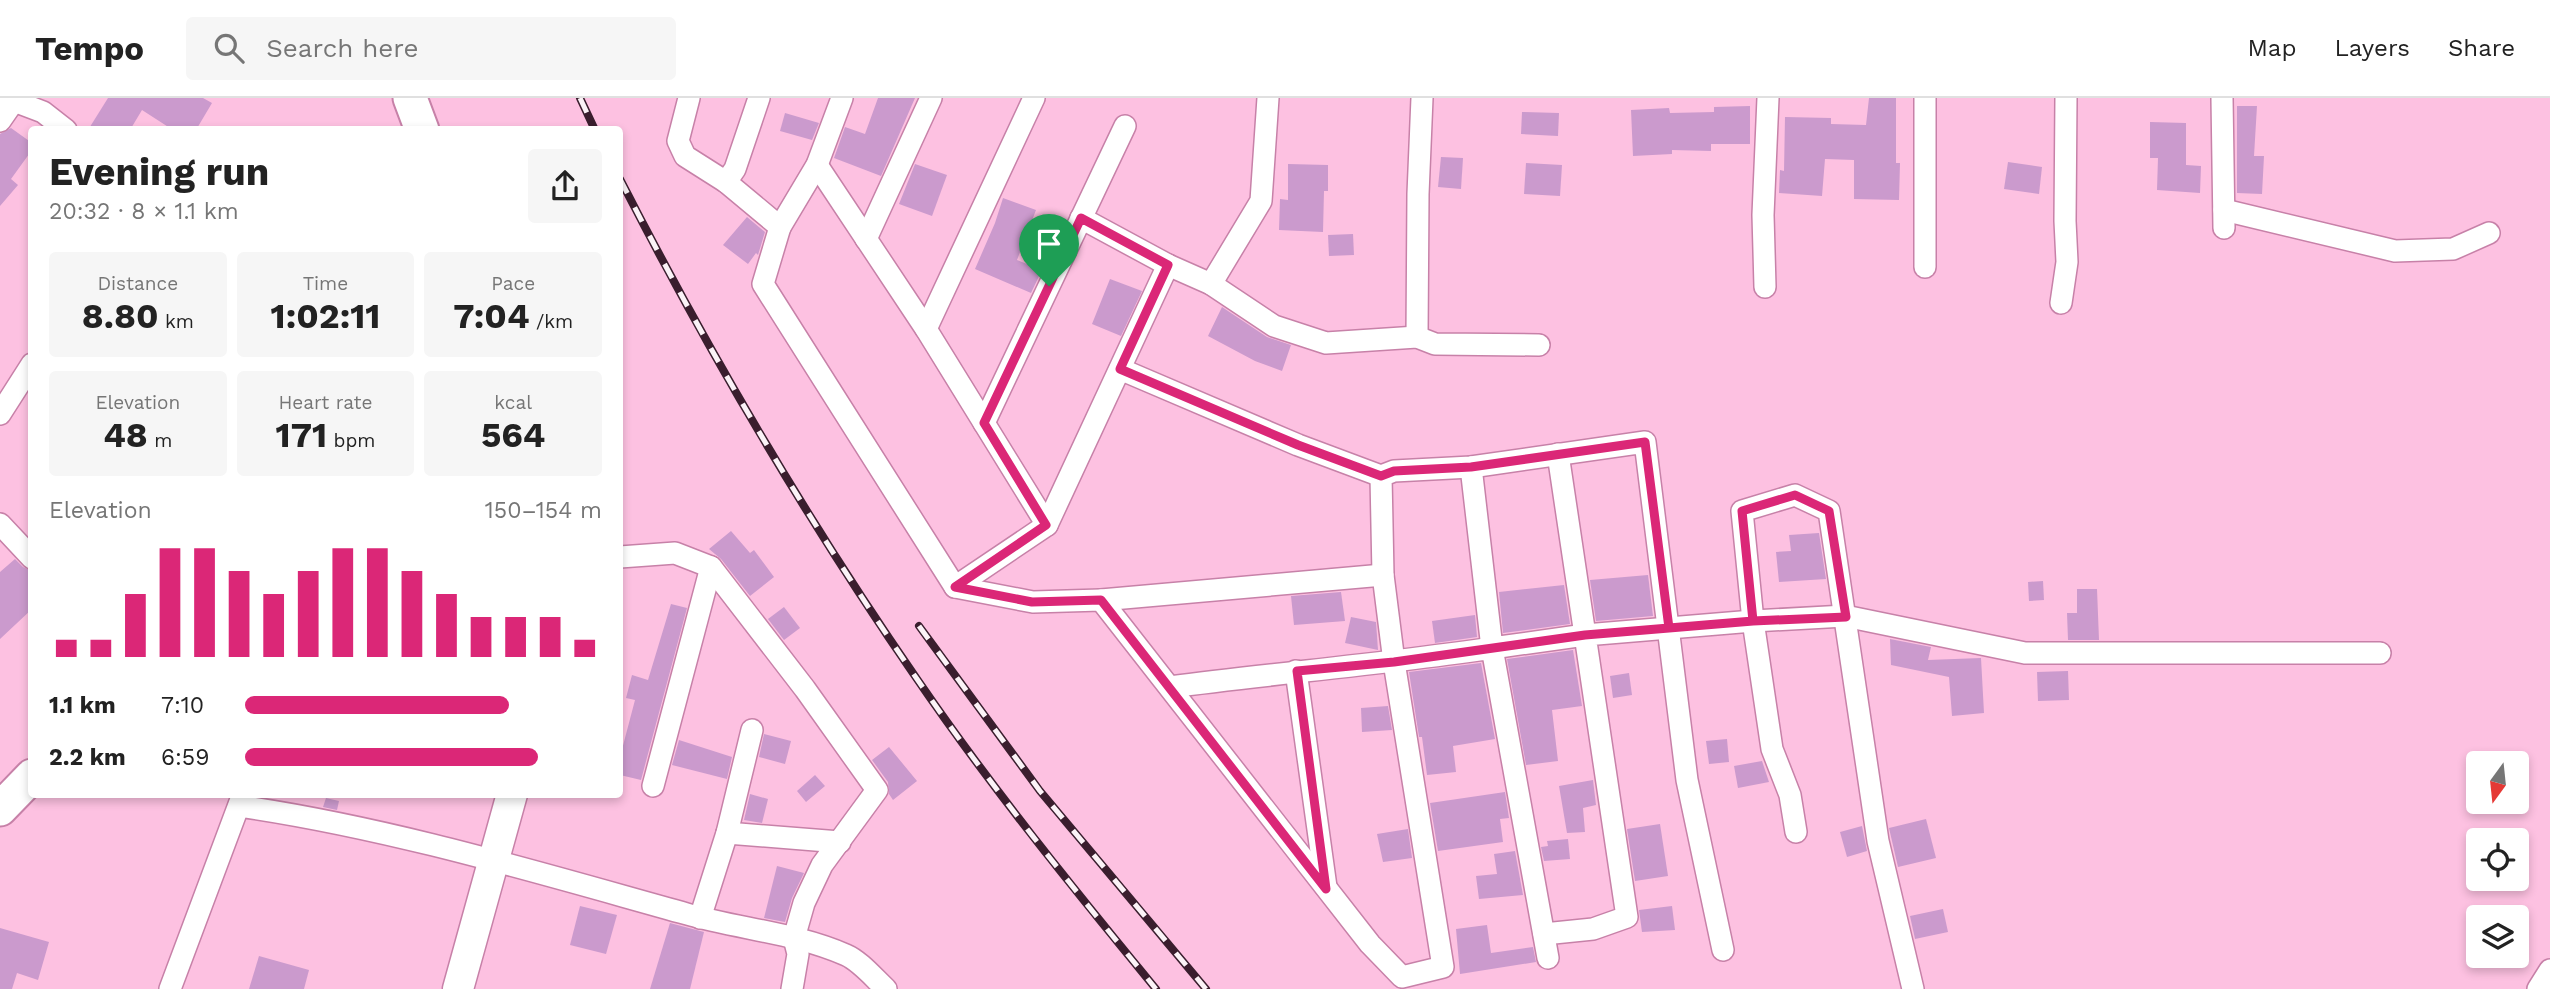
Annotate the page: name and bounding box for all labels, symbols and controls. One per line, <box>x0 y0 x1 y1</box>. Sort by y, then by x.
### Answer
search box <box>186 17 676 80</box>
text: Tempo <box>35 29 144 68</box>
icon: search <box>210 29 248 67</box>
text: Search here <box>266 33 419 63</box>
text: Map <box>2248 34 2296 62</box>
text: Layers <box>2334 34 2410 62</box>
text: Share <box>2448 34 2515 62</box>
button: share <box>528 149 602 223</box>
text: Evening run <box>49 150 269 194</box>
text: 20:32 · 8 × 1.1 km <box>49 198 239 225</box>
pin <box>1019 214 1079 286</box>
icon: arrive <box>1030 225 1068 263</box>
text: Distance <box>97 272 178 295</box>
text: Time <box>303 272 348 295</box>
text: Pace <box>491 272 535 295</box>
text: 8.80 <box>82 295 158 337</box>
text: 1:02:11 <box>271 295 380 337</box>
text: 7:04 <box>453 295 530 337</box>
text: km <box>158 310 194 333</box>
text: /km <box>530 310 573 333</box>
text: Elevation <box>95 391 180 414</box>
text: Heart rate <box>279 391 372 414</box>
text: kcal <box>494 391 532 414</box>
text: 48 <box>103 414 148 456</box>
text: 171 <box>276 414 327 456</box>
text: 564 <box>481 414 545 456</box>
text: m <box>148 429 172 452</box>
text: bpm <box>327 429 375 452</box>
text: Elevation <box>49 497 152 524</box>
text: 150–154 m <box>485 497 602 524</box>
text: 1.1 km <box>49 692 116 719</box>
text: 7:10 <box>161 692 204 719</box>
text: 2.2 km <box>49 744 126 771</box>
text: 6:59 <box>161 744 209 771</box>
north arrow <box>2466 751 2529 814</box>
map controls <box>2466 751 2529 968</box>
button: locate <box>2466 828 2529 891</box>
button: layers <box>2466 905 2529 968</box>

